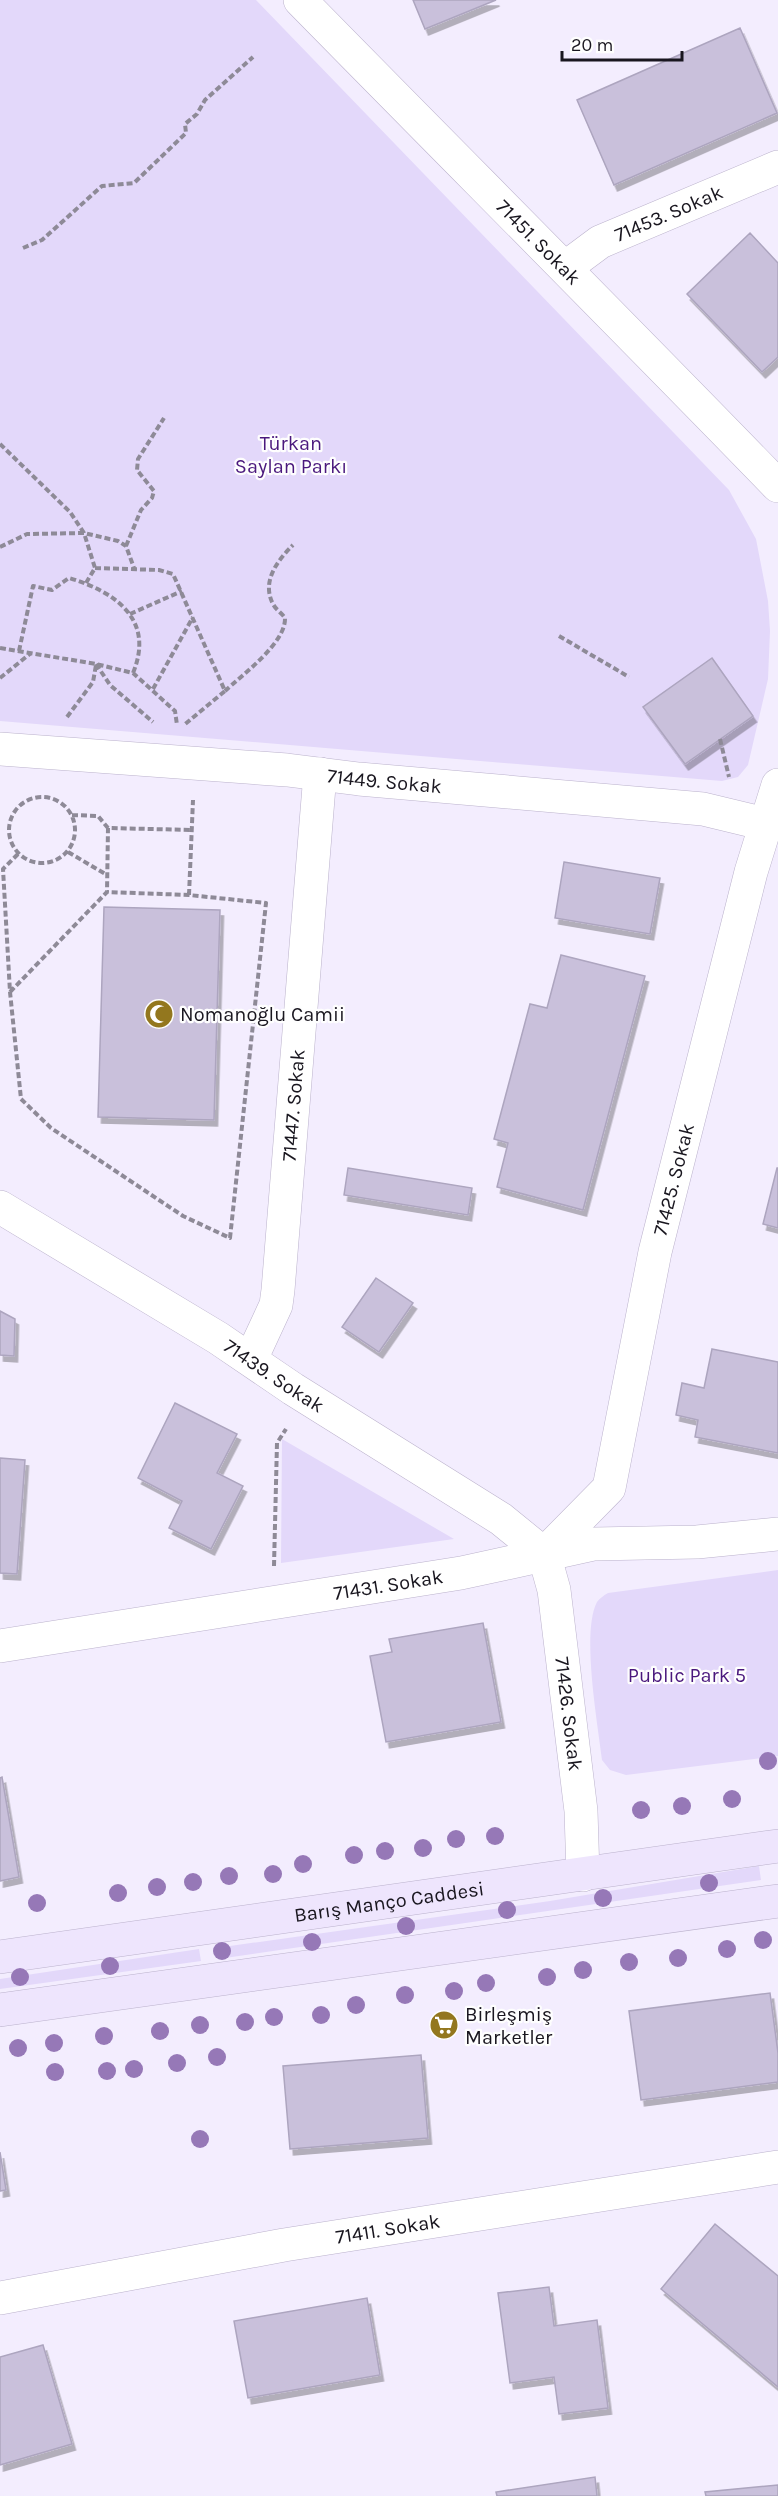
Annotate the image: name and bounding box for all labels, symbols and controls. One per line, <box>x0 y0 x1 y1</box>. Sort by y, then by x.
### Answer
scale bar <box>562 24 682 62</box>
text: 20 m <box>571 34 613 56</box>
street label: 71453. Sokak <box>611 180 726 246</box>
street label: 71451. Sokak <box>492 195 586 289</box>
park label: Türkan Saylan Parkı <box>235 432 347 478</box>
street label: 71449. Sokak <box>326 764 443 798</box>
mosque icon: Nomanoğlu Camii <box>143 998 175 1030</box>
place label: Nomanoğlu Camii <box>180 1003 345 1026</box>
street label: 71447. Sokak <box>277 1048 309 1162</box>
street label: 71425. Sokak <box>648 1121 699 1238</box>
street label: 71439. Sokak <box>220 1334 329 1417</box>
street label: 71431. Sokak <box>332 1565 445 1605</box>
street label: 71426. Sokak <box>551 1655 588 1772</box>
park label: Public Park 5 <box>628 1664 746 1687</box>
street label: Barış Manço Caddesi <box>293 1877 486 1926</box>
place label: Birleşmiş Marketler <box>465 2003 553 2049</box>
supermarket icon: Birleşmiş Marketler <box>428 2009 460 2041</box>
street label: 71411. Sokak <box>334 2209 442 2248</box>

